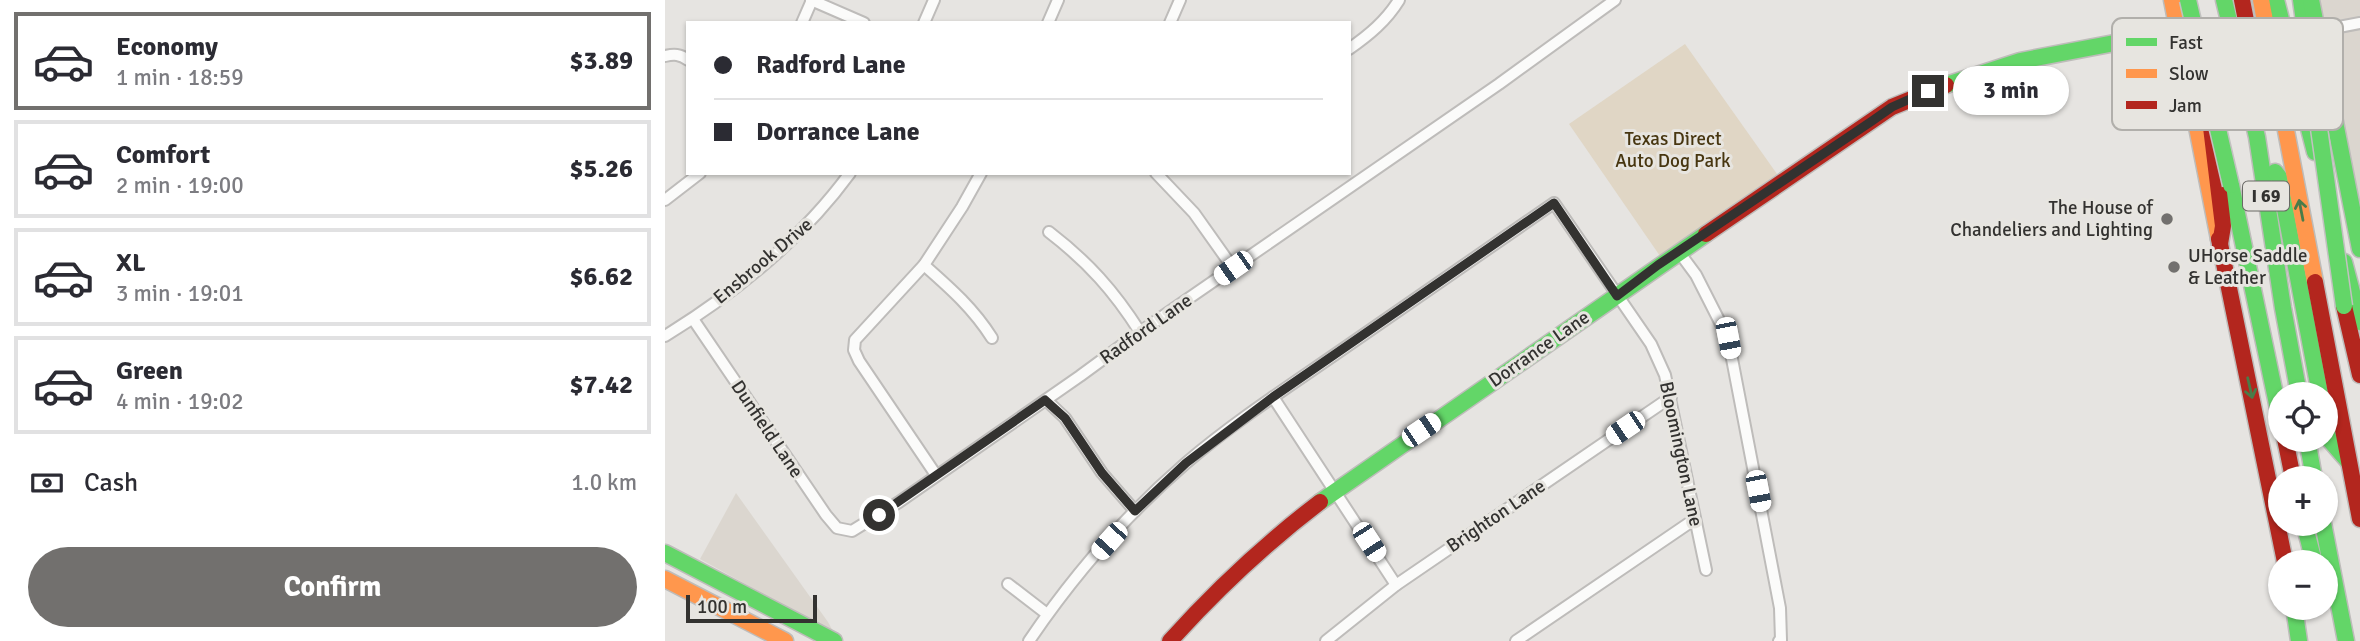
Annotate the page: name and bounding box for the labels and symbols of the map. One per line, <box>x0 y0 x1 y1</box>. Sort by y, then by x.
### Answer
legend <box>2112 18 2343 130</box>
text: Fast <box>2169 31 2203 55</box>
text: Slow <box>2169 62 2209 86</box>
callout: 3 min <box>1953 66 2068 116</box>
route end <box>1912 75 1944 107</box>
text: Jam <box>2169 94 2202 118</box>
park label: Texas Direct Auto Dog Park <box>1615 127 1731 173</box>
road number: I 69 <box>2243 182 2289 210</box>
place label: The House of Chandeliers and Lighting <box>1950 196 2155 242</box>
one-way arrow <box>2294 199 2307 222</box>
marker: The House of Chandeliers and Lighting <box>2159 211 2175 227</box>
street label: Ensbrook Drive <box>709 213 817 309</box>
place label: UHorse Saddle & Leather <box>2188 244 2308 290</box>
car <box>1210 247 1257 289</box>
marker: UHorse Saddle & Leather <box>2166 259 2182 275</box>
street label: Radford Lane <box>1095 288 1197 370</box>
street label: Dorrance Lane <box>1484 305 1594 393</box>
car <box>1714 315 1743 361</box>
street label: Dunfield Lane <box>726 376 808 482</box>
one-way arrow <box>2244 376 2257 399</box>
street label: Bloomington Lane <box>1654 379 1708 529</box>
car <box>1602 408 1649 448</box>
car <box>1398 410 1445 450</box>
car <box>1744 468 1773 514</box>
street label: Brighton Lane <box>1442 474 1550 558</box>
route start <box>863 499 895 531</box>
car <box>1088 518 1131 564</box>
car <box>1349 519 1390 565</box>
scale bar <box>686 592 817 624</box>

